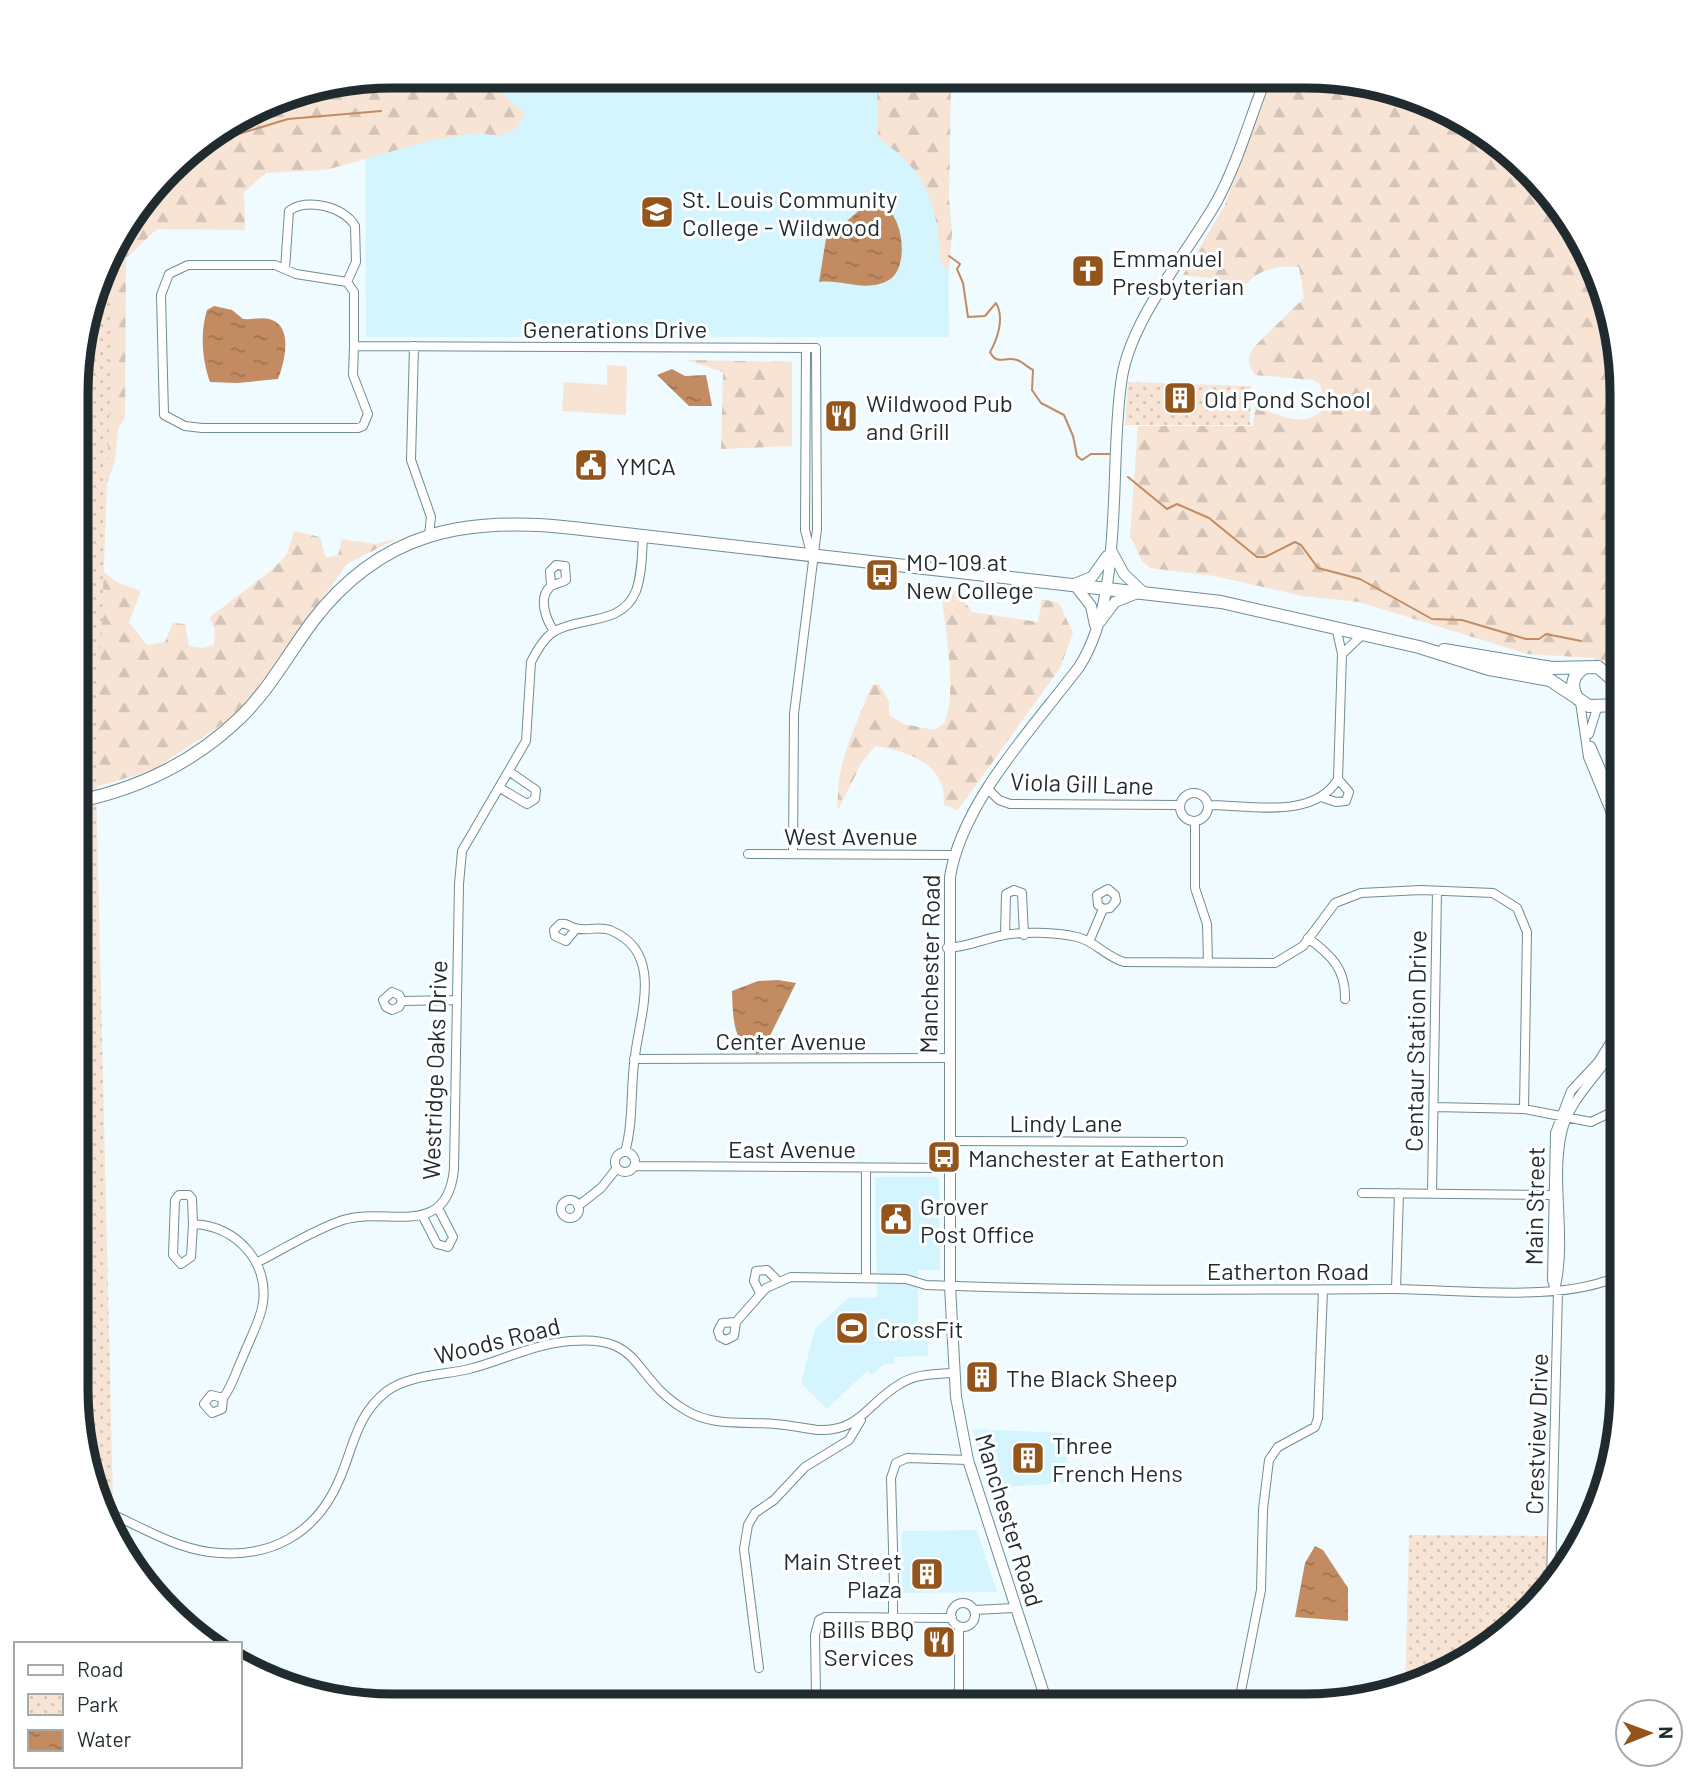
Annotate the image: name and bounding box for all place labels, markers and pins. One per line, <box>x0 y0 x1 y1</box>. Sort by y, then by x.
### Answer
place label: St. Louis Community College - Wildwood <box>682 184 897 241</box>
school or university icon: St. Louis Community College - Wildwood <box>638 193 676 231</box>
place label: Emmanuel Presbyterian <box>1112 243 1244 300</box>
church icon: Emmanuel Presbyterian <box>1069 252 1107 290</box>
building icon: Old Pond School <box>1161 379 1199 417</box>
place label: Old Pond School <box>1204 384 1371 413</box>
place label: Wildwood Pub and Grill <box>866 388 1013 445</box>
restaurant icon: Wildwood Pub and Grill <box>822 397 860 435</box>
public building icon: YMCA <box>572 446 610 484</box>
place label: YMCA <box>616 451 676 480</box>
place label: MO-109 at New College <box>906 547 1034 604</box>
bus stop icon: MO-109 at New College <box>863 556 901 594</box>
bus stop icon: Manchester at Eatherton <box>925 1138 963 1176</box>
place label: Manchester at Eatherton <box>968 1143 1224 1172</box>
place label: Grover Post Office <box>920 1191 1035 1248</box>
public building icon: Grover Post Office <box>877 1200 915 1238</box>
sports icon: CrossFit <box>833 1309 871 1347</box>
place label: CrossFit <box>876 1314 963 1343</box>
building icon: The Black Sheep <box>963 1358 1001 1396</box>
place label: The Black Sheep <box>1006 1363 1178 1392</box>
place label: Three French Hens <box>1052 1430 1183 1487</box>
building icon: Three French Hens <box>1009 1439 1047 1477</box>
place label: Main Street Plaza <box>783 1546 902 1603</box>
building icon: Main Street Plaza <box>908 1555 946 1593</box>
place label: Bills BBQ Services <box>822 1614 914 1671</box>
restaurant icon: Bills BBQ Services <box>920 1623 958 1661</box>

